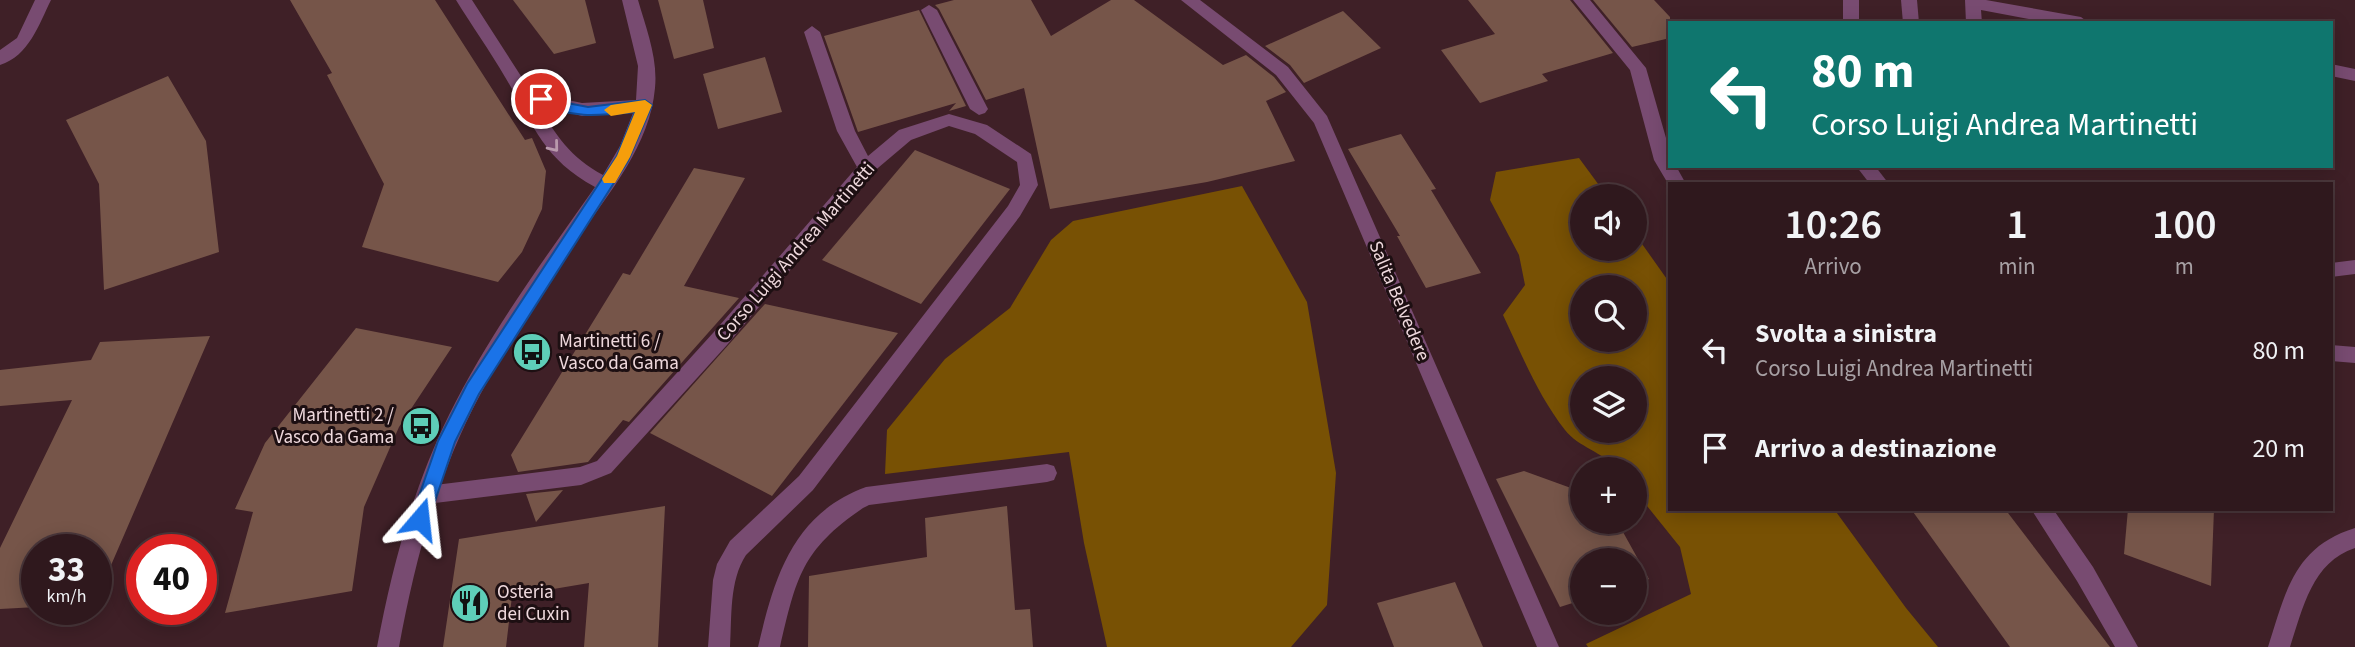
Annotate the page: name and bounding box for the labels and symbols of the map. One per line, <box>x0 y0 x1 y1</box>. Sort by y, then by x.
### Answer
pin <box>511 69 571 129</box>
one-way arrow <box>545 140 558 152</box>
street label: Corso Luigi Andrea Martinetti <box>710 156 882 348</box>
street label: Salita Belvedere <box>1362 237 1436 365</box>
place label: Martinetti 6 / Vasco da Gama <box>559 328 679 377</box>
bus stop icon: Martinetti 6 / Vasco da Gama <box>511 331 553 373</box>
place label: Martinetti 2 / Vasco da Gama <box>274 402 394 451</box>
bus stop icon: Martinetti 2 / Vasco da Gama <box>400 405 442 447</box>
position arrow <box>383 482 457 556</box>
speed limit sign: 40 <box>126 534 217 625</box>
place label: Osteria dei Cuxin <box>497 579 570 628</box>
restaurant icon: Osteria dei Cuxin <box>449 582 491 624</box>

